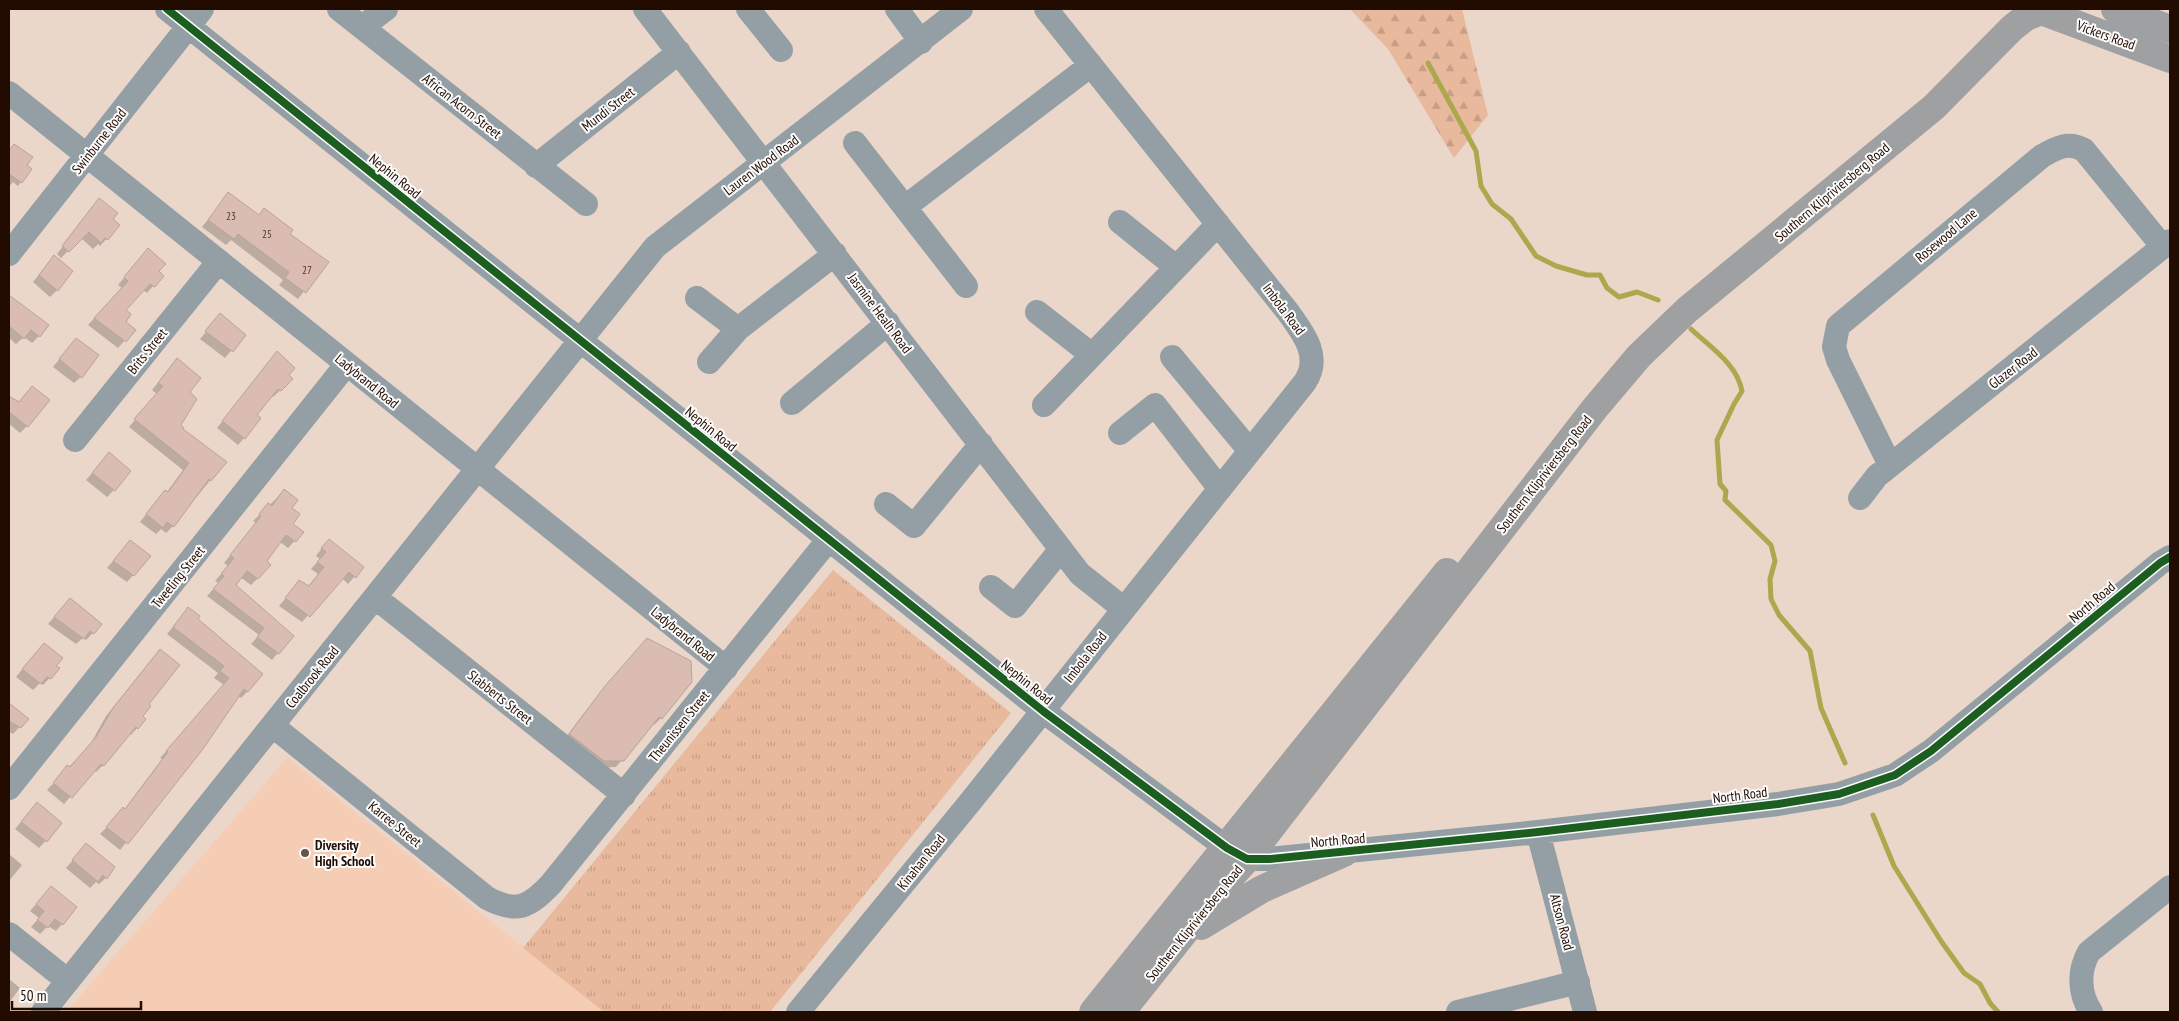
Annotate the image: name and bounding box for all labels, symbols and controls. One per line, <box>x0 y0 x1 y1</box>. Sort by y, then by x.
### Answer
street label: Vickers Road <box>2073 16 2138 54</box>
street label: African Acorn Street <box>419 69 505 143</box>
street label: Mundi Street <box>578 83 638 135</box>
street label: Swinburne Road <box>68 105 130 177</box>
street label: Lauren Wood Road <box>720 131 802 199</box>
street label: Southern Klipriviersberg Road <box>1771 139 1893 245</box>
street label: Nephin Road <box>365 150 425 202</box>
street label: Rosewood Lane <box>1911 204 1981 266</box>
house number: 23 <box>226 209 236 223</box>
house number: 25 <box>262 227 272 241</box>
house number: 27 <box>302 263 312 277</box>
street label: Jasmine Healh Road <box>843 268 916 357</box>
street label: Imbola Road <box>1259 280 1309 338</box>
street label: Brits Street <box>123 324 171 378</box>
street label: Glazer Road <box>1985 343 2041 393</box>
street label: Ladybrand Road <box>331 350 403 412</box>
street label: Nephin Road <box>681 403 741 455</box>
street label: Southern Klipriviersberg Road <box>1492 412 1596 536</box>
street label: Tweeling Street <box>147 542 209 612</box>
street label: North Road <box>2065 578 2119 626</box>
street label: Ladybrand Road <box>647 603 719 665</box>
street label: Imbola Road <box>1059 628 1111 686</box>
street label: Coalbrook Road <box>281 642 343 712</box>
street label: Nephin Road <box>997 656 1057 708</box>
street label: Slabberts Street <box>464 666 536 728</box>
street label: Theunissen Street <box>645 686 713 765</box>
street label: North Road <box>1712 783 1768 807</box>
street label: Karree Street <box>365 797 425 851</box>
street label: North Road <box>1310 829 1366 851</box>
street label: Kinahan Road <box>893 831 949 893</box>
place label: Diversity High School <box>315 836 375 870</box>
marker: Diversity High School <box>299 847 311 859</box>
street label: Southern Klipriviersberg Road <box>1142 861 1246 985</box>
street label: Altson Road <box>1546 892 1578 952</box>
scale bar <box>12 978 141 1010</box>
text: 50 m <box>20 986 46 1005</box>

